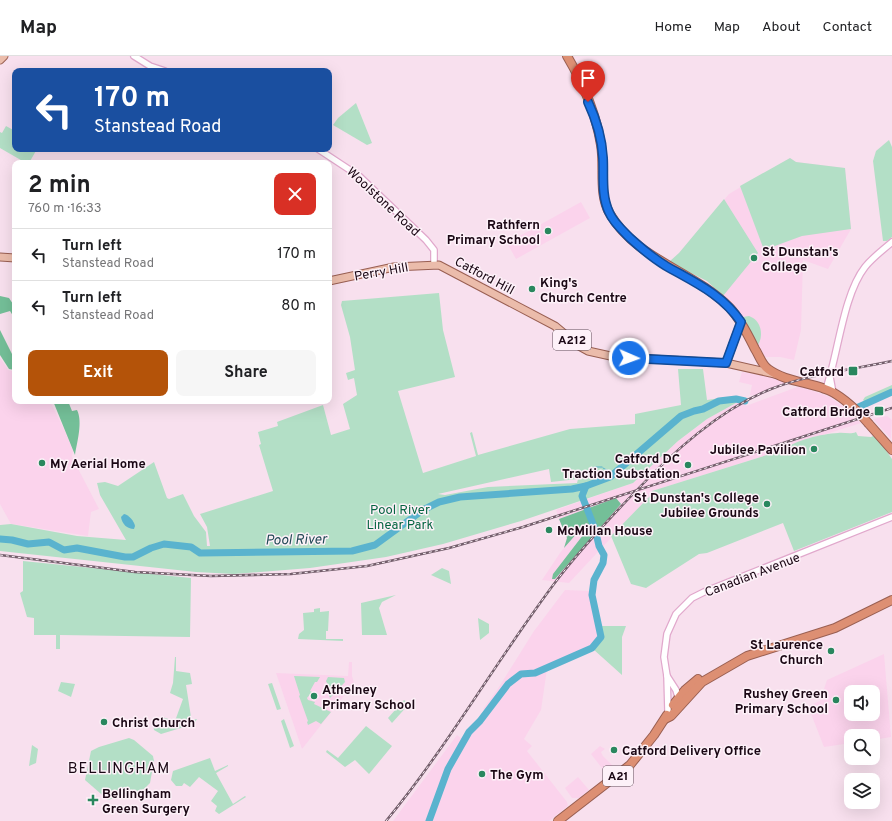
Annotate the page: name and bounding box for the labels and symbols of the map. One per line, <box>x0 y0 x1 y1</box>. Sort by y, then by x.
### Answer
pin <box>571 61 605 102</box>
street label: Woolstone Road <box>343 164 423 241</box>
place label: Rathfern Primary School <box>447 218 540 249</box>
marker: Rathfern Primary School <box>543 226 553 236</box>
place label: St Dunstan's College <box>762 245 839 276</box>
marker: St Dunstan's College <box>749 253 759 263</box>
street label: Catford Hill <box>451 254 517 299</box>
street label: Perry Hill <box>353 260 410 286</box>
place label: King's Church Centre <box>540 276 627 307</box>
marker: King's Church Centre <box>527 284 537 294</box>
road number: A212 <box>553 330 591 350</box>
position arrow <box>608 337 650 379</box>
place label: Catford <box>799 365 844 381</box>
marker: Catford <box>847 365 859 377</box>
place label: Catford Bridge <box>782 405 870 421</box>
marker: Catford Bridge <box>873 405 885 417</box>
place label: Jubilee Pavilion <box>710 443 806 459</box>
marker: Jubilee Pavilion <box>809 444 819 454</box>
place label: Catford DC Traction Substation <box>562 452 680 483</box>
place label: My Aerial Home <box>50 457 146 473</box>
marker: My Aerial Home <box>37 458 47 468</box>
marker: Catford DC Traction Substation <box>683 460 693 470</box>
place label: St Dunstan's College Jubilee Grounds <box>634 491 759 522</box>
marker: St Dunstan's College Jubilee Grounds <box>762 499 772 509</box>
park label: Pool River Linear Park <box>367 503 434 534</box>
place label: McMillan House <box>557 524 653 540</box>
marker: McMillan House <box>544 525 554 535</box>
water label: Pool River <box>265 531 329 550</box>
street label: Canadian Avenue <box>703 550 803 601</box>
place label: St Laurence Church <box>750 638 823 669</box>
marker: St Laurence Church <box>826 646 836 656</box>
place label: Athelney Primary School <box>322 683 415 714</box>
place label: Rushey Green Primary School <box>735 687 828 718</box>
marker: Athelney Primary School <box>309 691 319 701</box>
marker: Rushey Green Primary School <box>831 695 841 705</box>
place label: Christ Church <box>112 716 195 732</box>
marker: Christ Church <box>99 717 109 727</box>
place label: Catford Delivery Office <box>622 744 761 760</box>
marker: Catford Delivery Office <box>609 745 619 755</box>
district label: BELLINGHAM <box>68 760 170 779</box>
road number: A21 <box>603 766 633 786</box>
place label: The Gym <box>490 768 544 784</box>
marker: The Gym <box>477 769 487 779</box>
place label: Bellingham Green Surgery <box>102 787 191 818</box>
marker: Bellingham Green Surgery <box>87 794 99 806</box>

